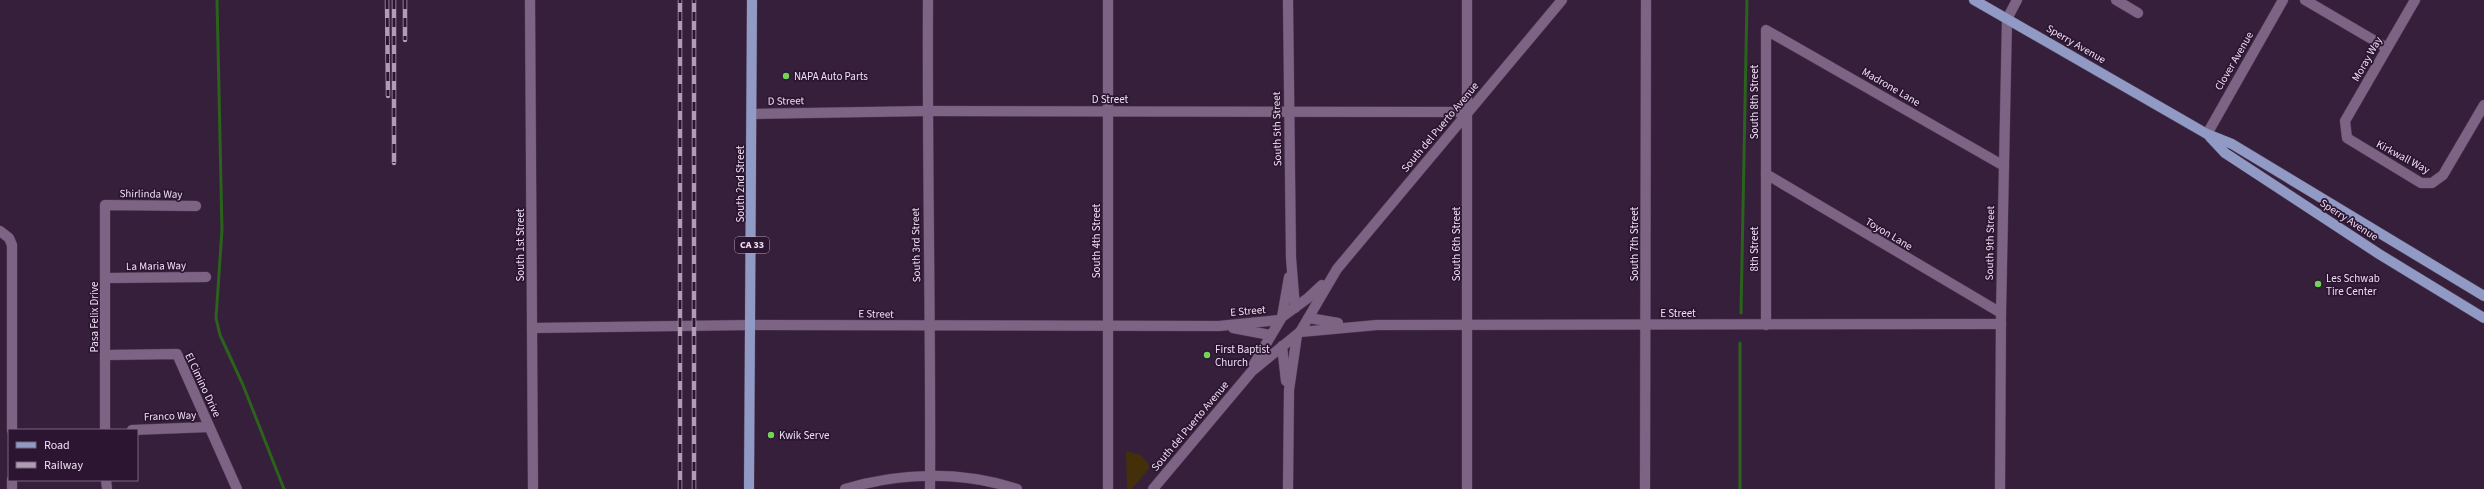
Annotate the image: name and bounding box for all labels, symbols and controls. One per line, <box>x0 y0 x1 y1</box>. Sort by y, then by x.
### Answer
street label: Sperry Avenue <box>2043 21 2109 67</box>
street label: Clover Avenue <box>2211 28 2257 93</box>
street label: Moray Way <box>2348 34 2386 84</box>
street label: South 8th Street <box>1747 64 1762 139</box>
street label: Madrone Lane <box>1859 64 1924 110</box>
place label: NAPA Auto Parts <box>794 69 868 84</box>
marker: NAPA Auto Parts <box>781 71 791 81</box>
street label: South del Puerto Avenue <box>1398 78 1483 175</box>
street label: South 5th Street <box>1269 91 1285 166</box>
street label: D Street <box>1092 92 1129 107</box>
street label: D Street <box>768 93 805 109</box>
street label: Kirkwall Way <box>2374 137 2432 177</box>
street label: South 2nd Street <box>733 145 748 223</box>
street label: Shirlinda Way <box>119 186 183 202</box>
street label: Sperry Avenue <box>2317 196 2381 245</box>
street label: South 4th Street <box>1089 203 1104 278</box>
street label: South 9th Street <box>1982 205 1998 280</box>
street label: South 6th Street <box>1449 206 1464 281</box>
street label: South 7th Street <box>1627 206 1642 281</box>
street label: South 3rd Street <box>908 207 924 283</box>
street label: South 1st Street <box>513 208 528 282</box>
street label: Toyon Lane <box>1863 214 1916 254</box>
street label: 8th Street <box>1747 226 1762 271</box>
road number: CA 33 <box>735 237 769 253</box>
street label: La Maria Way <box>126 258 186 274</box>
place label: Les Schwab Tire Center <box>2326 271 2380 299</box>
marker: Les Schwab Tire Center <box>2313 279 2323 289</box>
street label: Pasa Felix Drive <box>87 281 102 352</box>
street label: E Street <box>1230 302 1267 320</box>
street label: E Street <box>858 306 894 322</box>
street label: E Street <box>1660 306 1696 321</box>
place label: First Baptist Church <box>1215 342 1270 370</box>
street label: El Cimino Drive <box>181 350 225 420</box>
marker: First Baptist Church <box>1202 350 1212 360</box>
street label: South del Puerto Avenue <box>1148 377 1233 474</box>
street label: Franco Way <box>144 408 196 424</box>
place label: Kwik Serve <box>779 428 830 443</box>
legend <box>8 429 138 481</box>
marker: Kwik Serve <box>766 430 776 440</box>
text: Road <box>44 437 70 454</box>
text: Railway <box>44 457 83 474</box>

